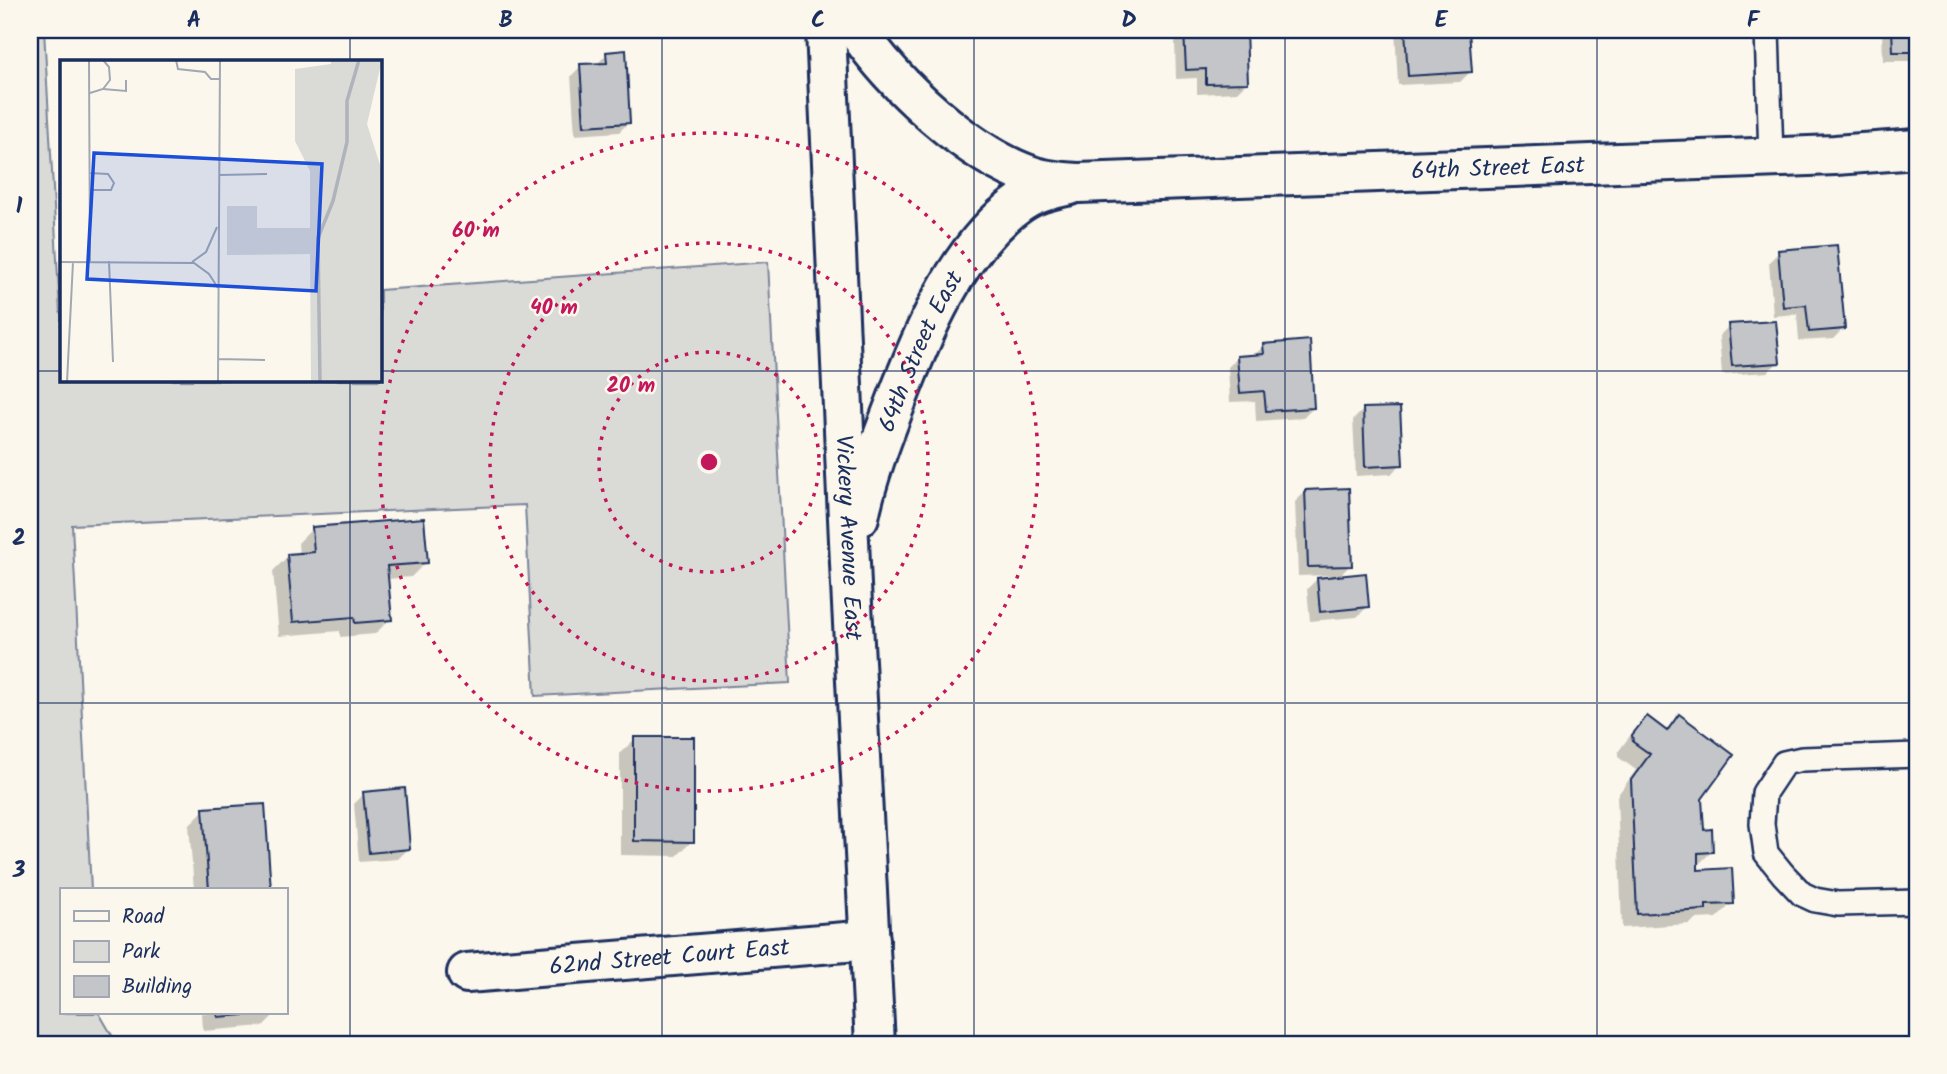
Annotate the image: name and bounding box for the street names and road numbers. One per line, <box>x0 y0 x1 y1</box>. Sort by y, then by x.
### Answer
street label: 64th Street East <box>1410 146 1586 192</box>
street label: 64th Street East <box>868 263 975 438</box>
street label: Vickery Avenue East <box>823 434 872 642</box>
street label: 62nd Street Court East <box>548 929 792 987</box>

